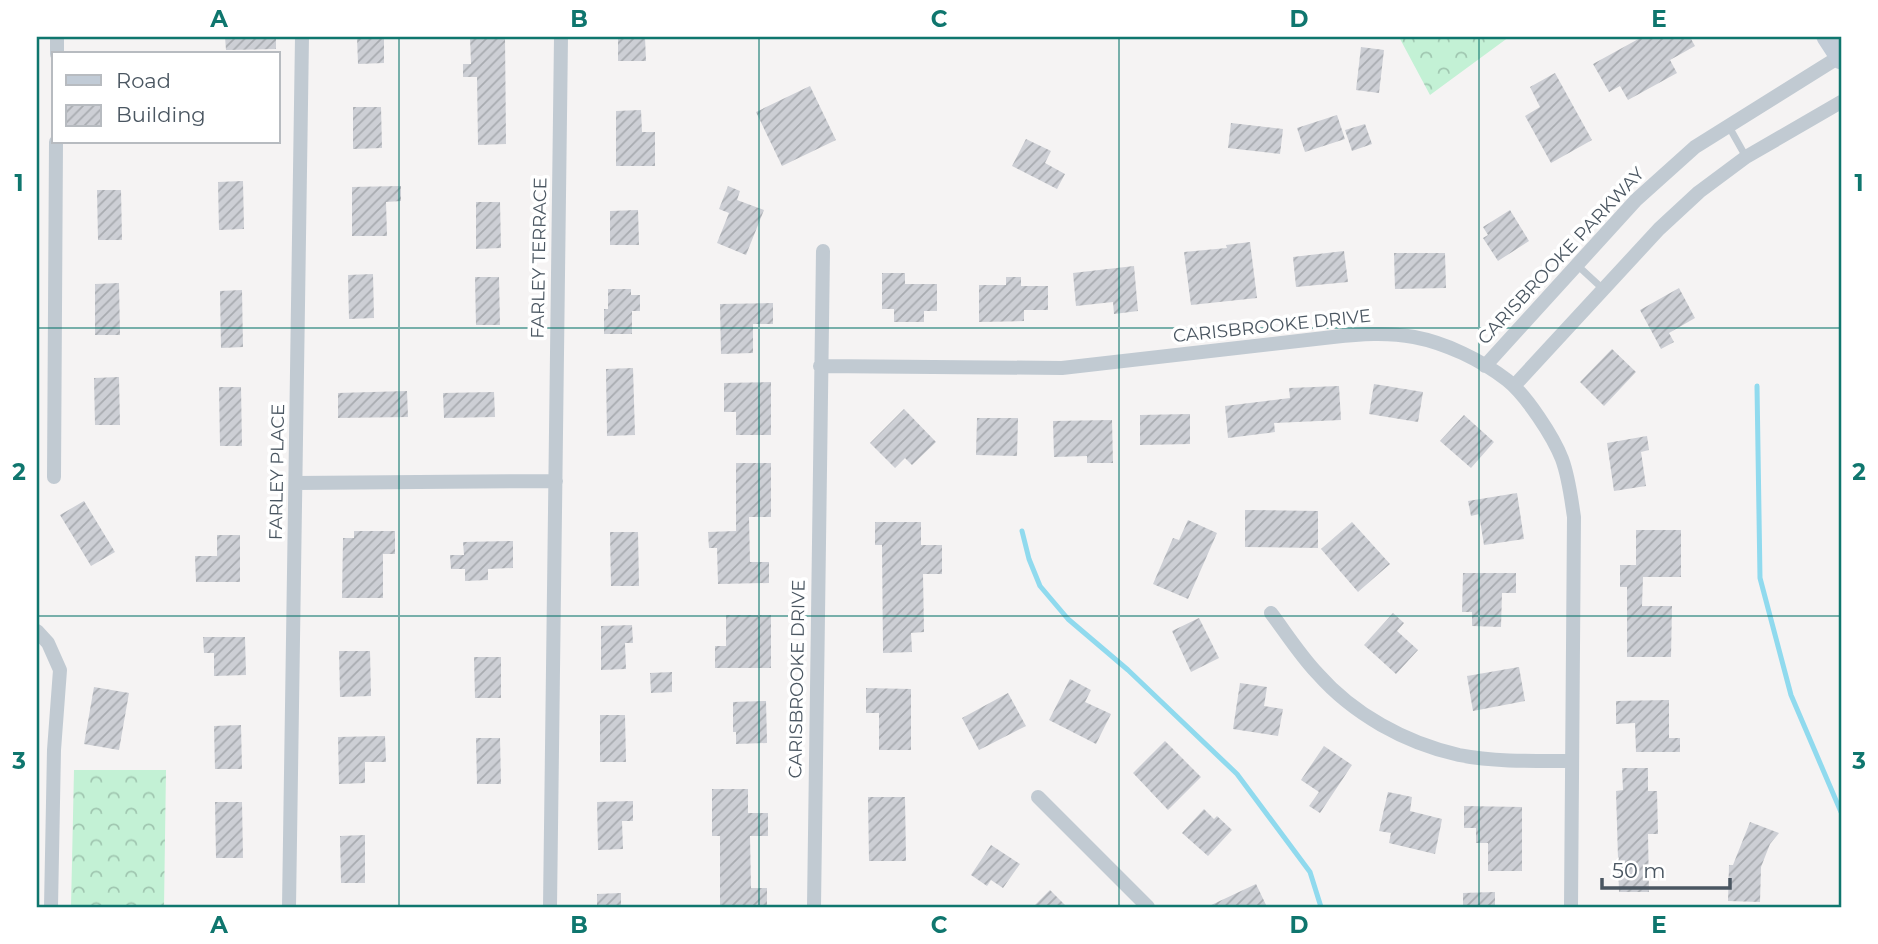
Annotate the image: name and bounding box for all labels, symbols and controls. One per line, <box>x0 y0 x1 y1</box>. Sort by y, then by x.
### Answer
text: A <box>209 5 228 33</box>
text: B <box>570 5 588 33</box>
text: C <box>931 5 948 33</box>
text: D <box>1290 5 1309 33</box>
text: E <box>1651 5 1667 33</box>
legend <box>52 52 280 144</box>
text: Road <box>116 68 171 93</box>
text: Building <box>116 102 206 127</box>
street label: CARISBROOKE PARKWAY <box>1473 162 1649 349</box>
text: 1 <box>14 169 24 197</box>
text: 1 <box>1854 169 1864 197</box>
street label: FARLEY TERRACE <box>527 177 551 339</box>
street label: CARISBROOKE DRIVE <box>1172 305 1372 347</box>
street label: FARLEY PLACE <box>265 404 289 540</box>
text: 2 <box>12 458 26 486</box>
text: 2 <box>1852 458 1866 486</box>
street label: CARISBROOKE DRIVE <box>784 580 810 778</box>
text: 3 <box>11 747 26 775</box>
text: 3 <box>1851 747 1866 775</box>
scale bar <box>1602 846 1729 890</box>
text: 50 m <box>1612 858 1666 883</box>
text: A <box>209 911 228 939</box>
text: B <box>570 911 588 939</box>
text: C <box>931 911 948 939</box>
text: D <box>1290 911 1309 939</box>
text: E <box>1651 911 1667 939</box>

